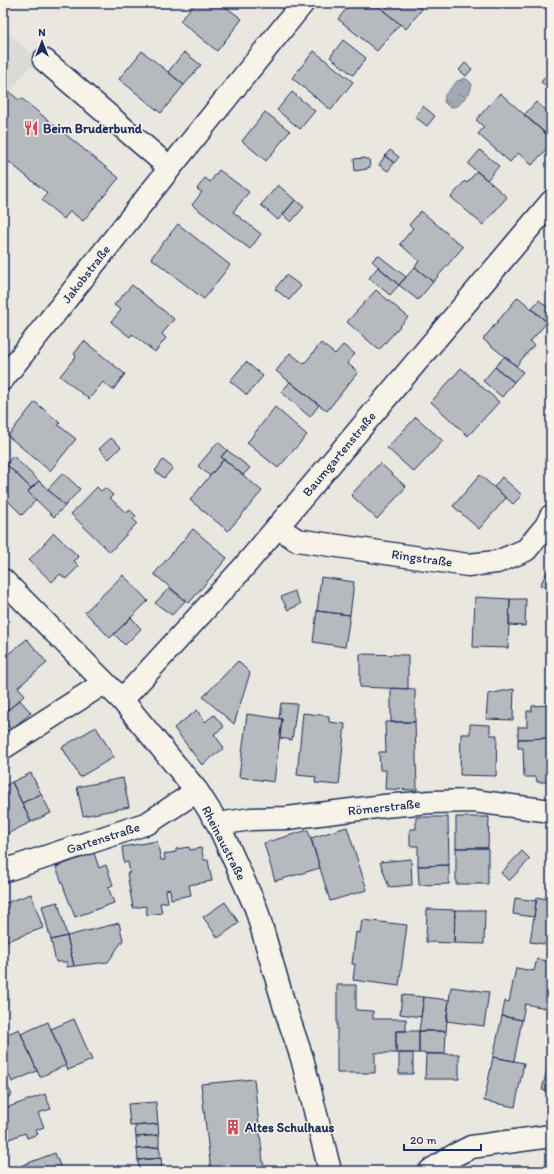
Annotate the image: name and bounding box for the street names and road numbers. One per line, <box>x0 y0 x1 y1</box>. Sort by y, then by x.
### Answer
street label: Jakobstraße <box>59 242 113 306</box>
street label: Baumgartenstraße <box>299 409 379 499</box>
street label: Ringstraße <box>391 546 453 570</box>
street label: Römerstraße <box>347 796 421 818</box>
street label: Rheinaustraße <box>199 803 249 883</box>
street label: Gartenstraße <box>65 819 141 857</box>

